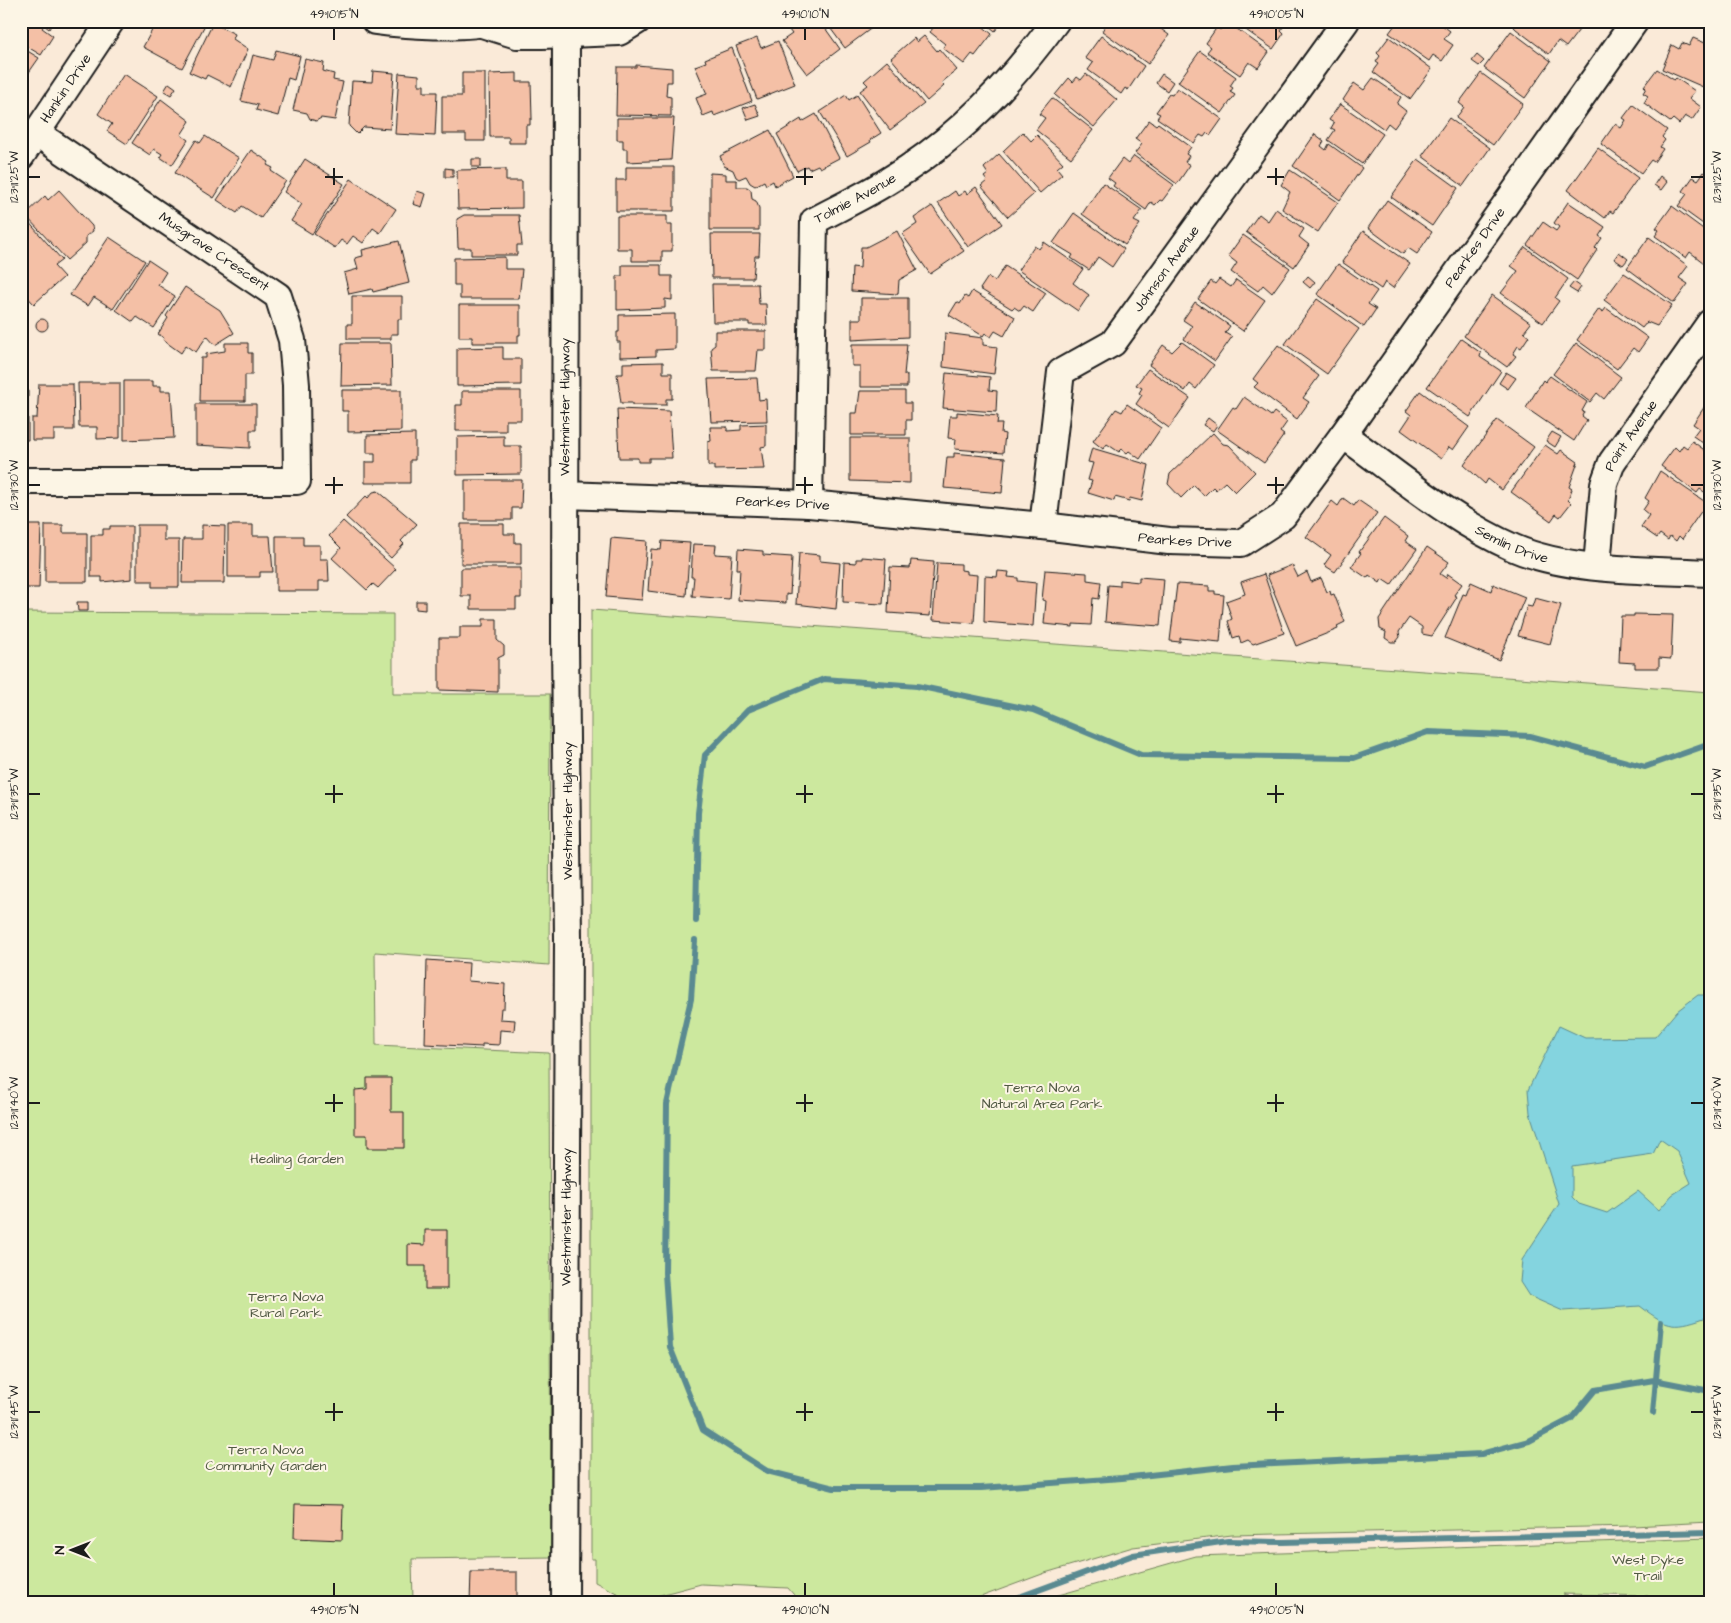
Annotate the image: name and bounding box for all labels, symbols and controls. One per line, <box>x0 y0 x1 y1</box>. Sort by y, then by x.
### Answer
text: 49°10'15"N <box>309 6 359 23</box>
text: 49°10'10"N <box>781 6 830 23</box>
text: 49°10'05"N <box>1248 6 1304 23</box>
street label: Hankin Drive <box>35 50 97 127</box>
text: 123°11'25"W <box>6 150 23 203</box>
text: 123°11'25"W <box>1709 150 1726 203</box>
street label: Tolmie Avenue <box>811 168 900 229</box>
street label: Pearkes Drive <box>1440 203 1511 292</box>
street label: Musgrave Crescent <box>155 207 274 297</box>
street label: Johnson Avenue <box>1129 221 1205 316</box>
street label: Westminster Highway <box>555 338 575 476</box>
street label: Point Avenue <box>1600 396 1663 474</box>
text: 123°11'30"W <box>6 459 23 510</box>
text: 123°11'30"W <box>1709 459 1726 510</box>
street label: Pearkes Drive <box>736 491 831 516</box>
street label: Semlin Drive <box>1471 520 1551 569</box>
street label: Pearkes Drive <box>1137 527 1233 553</box>
street label: Westminster Highway <box>558 742 578 880</box>
text: 123°11'35"W <box>6 768 23 819</box>
text: 123°11'35"W <box>1709 768 1726 819</box>
text: 123°11'40"W <box>6 1076 23 1129</box>
text: 123°11'40"W <box>1709 1076 1726 1129</box>
park label: Terra Nova Natural Area Park <box>982 1078 1103 1114</box>
street label: Westminster Highway <box>556 1148 577 1286</box>
park label: Healing Garden <box>250 1149 344 1169</box>
park label: Terra Nova Rural Park <box>248 1287 324 1323</box>
text: 123°11'45"W <box>6 1385 23 1438</box>
text: 123°11'45"W <box>1709 1385 1726 1438</box>
park label: Terra Nova Community Garden <box>205 1440 327 1476</box>
north arrow <box>48 1526 98 1576</box>
text: N <box>50 1545 70 1554</box>
park label: West Dyke Trail <box>1612 1550 1684 1586</box>
text: 49°10'15"N <box>309 1602 359 1619</box>
text: 49°10'10"N <box>781 1602 830 1619</box>
text: 49°10'05"N <box>1248 1602 1304 1619</box>

